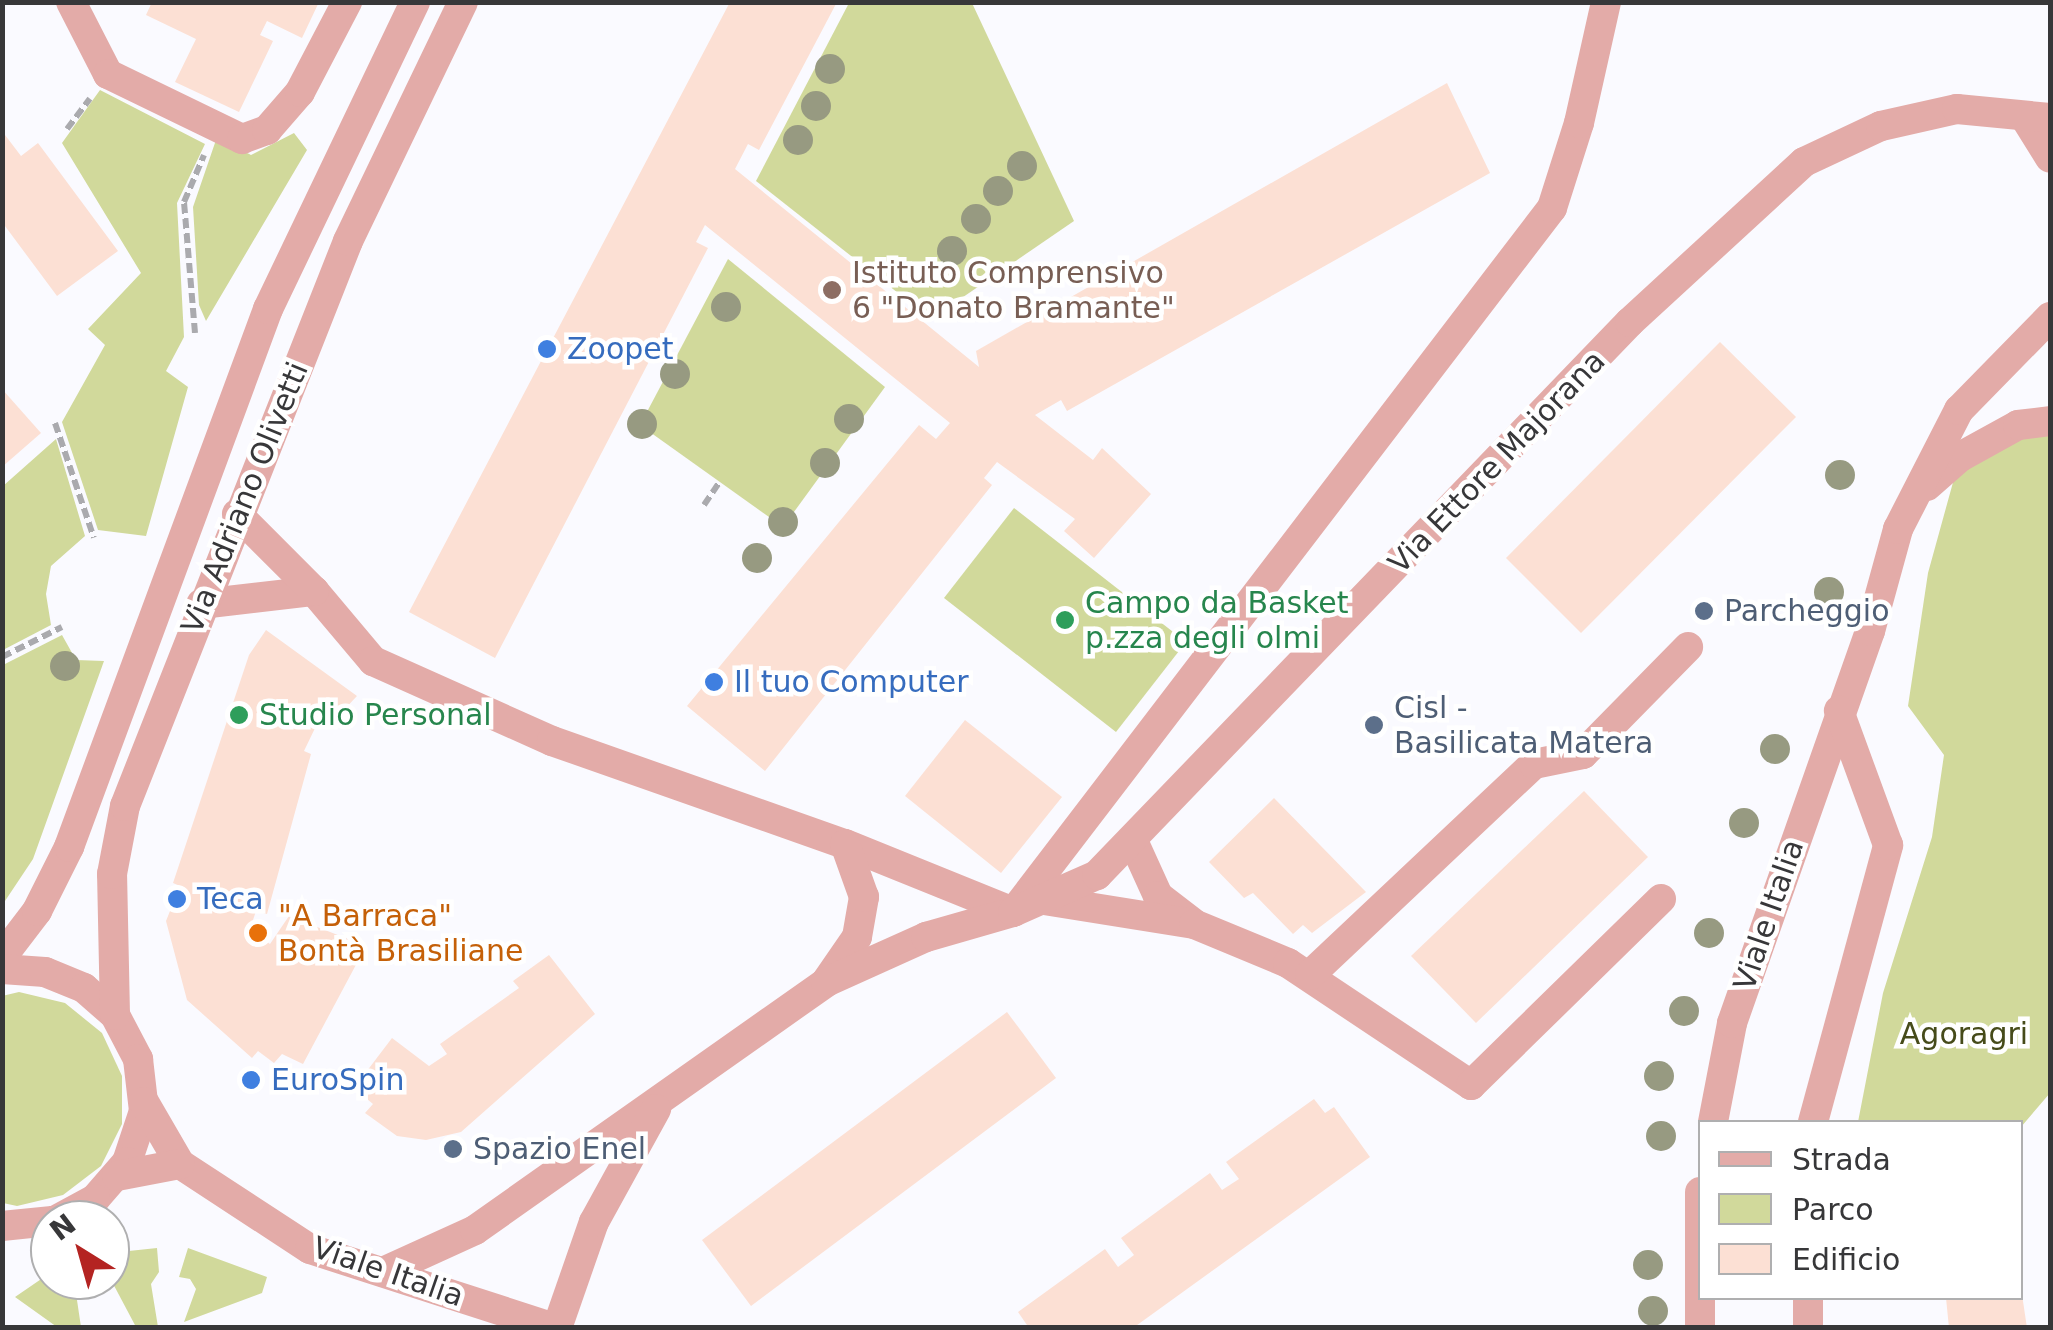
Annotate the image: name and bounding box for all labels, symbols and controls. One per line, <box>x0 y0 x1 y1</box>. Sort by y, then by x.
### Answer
place label: Istituto Comprensivo 6 "Donato Bramante" <box>852 255 1175 326</box>
marker: Istituto Comprensivo 6 "Donato Bramante" <box>821 279 843 301</box>
place label: Zoopet <box>567 331 674 367</box>
marker: Zoopet <box>536 338 558 360</box>
street label: Via Ettore Majorana <box>1381 343 1613 581</box>
street label: Via Adriano Olivetti <box>174 357 316 639</box>
place label: Campo da Basket p.zza degli olmi <box>1085 585 1349 656</box>
place label: Parcheggio <box>1724 593 1890 629</box>
marker: Parcheggio <box>1693 600 1715 622</box>
marker: Campo da Basket p.zza degli olmi <box>1054 609 1076 631</box>
place label: Il tuo Computer <box>734 664 969 700</box>
marker: Il tuo Computer <box>703 671 725 693</box>
place label: Cisl - Basilicata Matera <box>1394 690 1653 760</box>
place label: Studio Personal <box>259 697 492 733</box>
marker: Studio Personal <box>228 704 250 726</box>
marker: Cisl - Basilicata Matera <box>1363 714 1385 736</box>
street label: Viale Italia <box>1726 835 1812 995</box>
place label: Teca <box>197 881 264 917</box>
marker: Teca <box>166 888 188 910</box>
place label: "A Barraca" Bontà Brasiliane <box>278 898 523 968</box>
marker: "A Barraca" Bontà Brasiliane <box>247 922 269 944</box>
park label: Agoragri <box>1900 1016 2028 1052</box>
place label: EuroSpin <box>271 1062 404 1098</box>
marker: EuroSpin <box>240 1069 262 1091</box>
legend <box>1698 1120 2023 1300</box>
place label: Spazio Enel <box>473 1131 646 1167</box>
marker: Spazio Enel <box>442 1138 464 1160</box>
text: Strada <box>1792 1142 1891 1177</box>
text: Parco <box>1792 1192 1874 1227</box>
north arrow <box>30 1200 130 1300</box>
text: N <box>44 1207 82 1247</box>
street label: Viale Italia <box>308 1229 468 1315</box>
text: Edificio <box>1792 1242 1900 1277</box>

